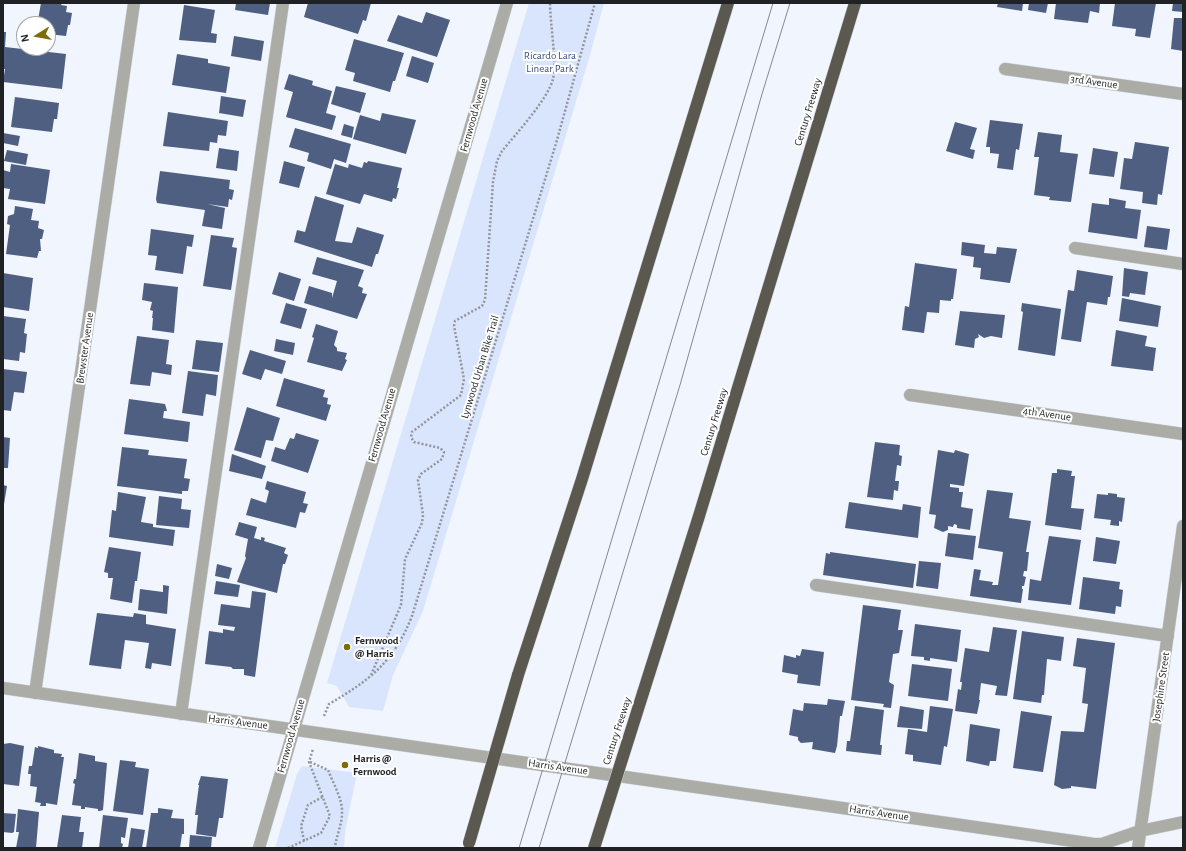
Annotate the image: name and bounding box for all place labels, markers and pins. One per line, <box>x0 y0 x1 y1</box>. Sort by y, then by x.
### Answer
place label: Fernwood @ Harris <box>355 634 399 660</box>
marker: Fernwood @ Harris <box>342 642 352 652</box>
place label: Harris @ Fernwood <box>353 752 397 778</box>
marker: Harris @ Fernwood <box>340 760 350 770</box>

